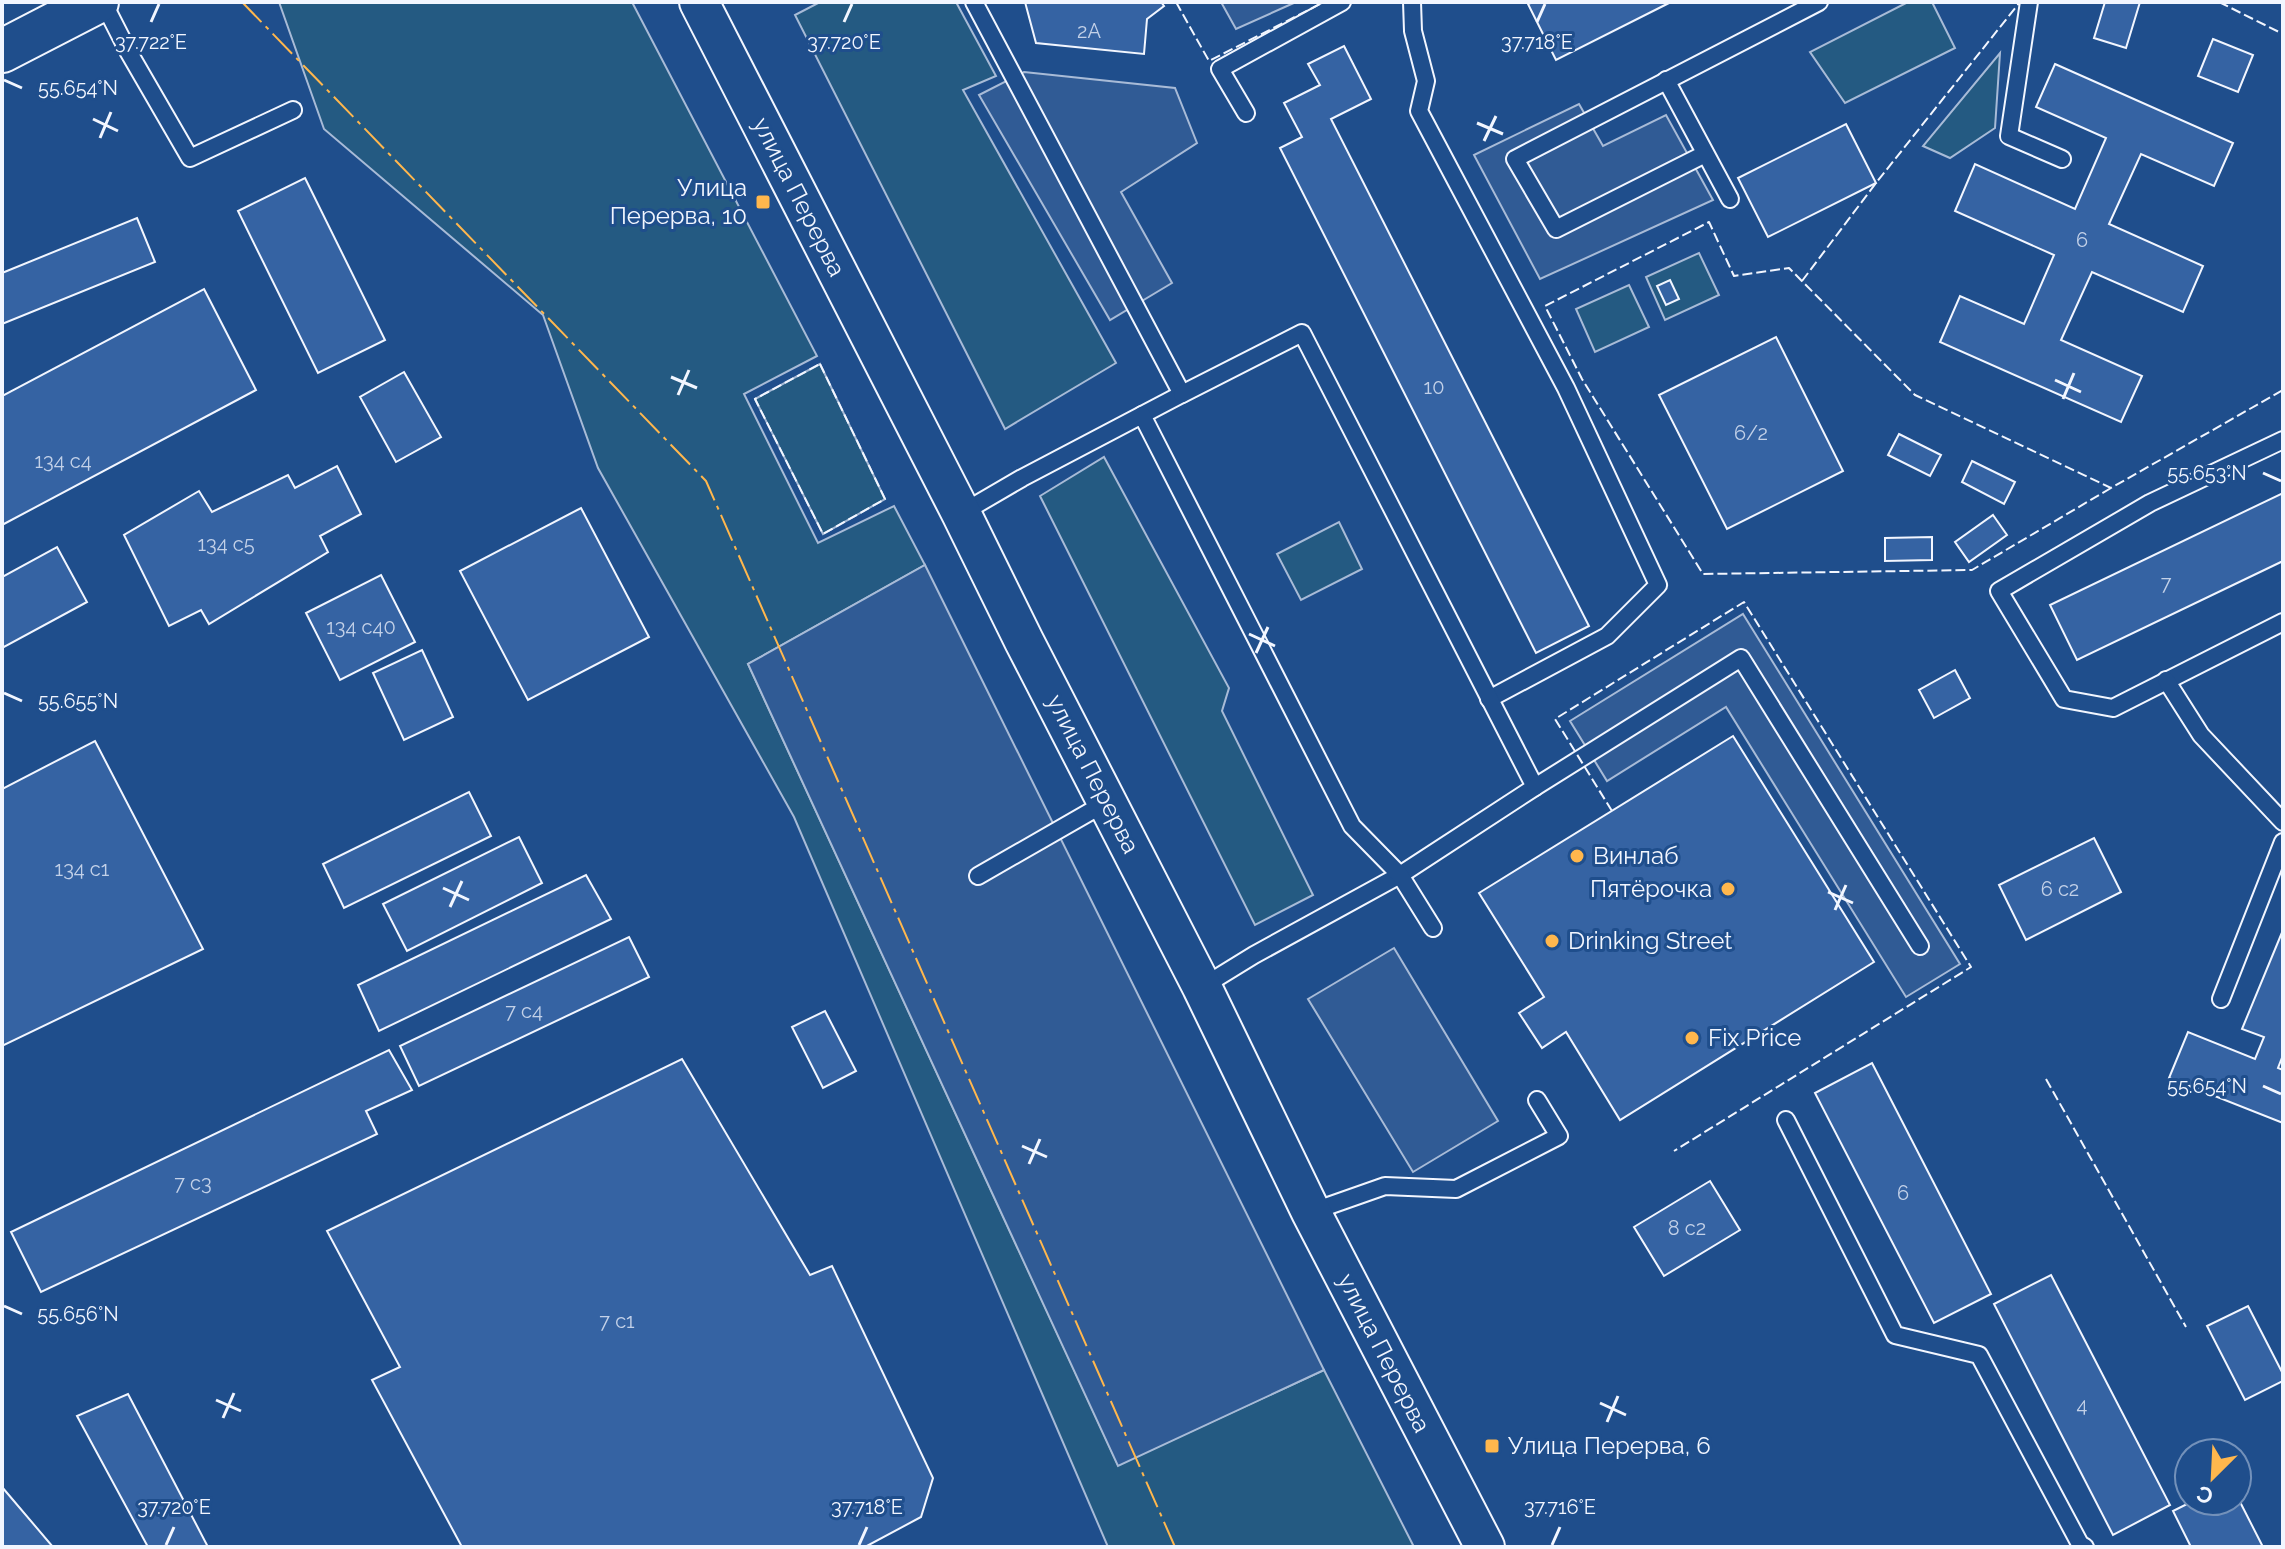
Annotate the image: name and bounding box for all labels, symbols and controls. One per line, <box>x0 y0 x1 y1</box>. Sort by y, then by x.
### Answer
house number: 2А <box>1077 19 1101 43</box>
text: 37.722°E <box>115 30 187 54</box>
text: 37.720°E <box>807 30 881 54</box>
text: 37.718°E <box>1501 30 1573 54</box>
text: 55.654°N <box>38 76 118 100</box>
street label: улица Перерва <box>747 112 852 281</box>
place label: Улица Перерва, 10 <box>610 173 747 230</box>
marker: Улица Перерва, 10 <box>754 193 772 211</box>
house number: 6 <box>2076 228 2088 252</box>
house number: 10 <box>1424 375 1444 399</box>
house number: 6/2 <box>1734 421 1768 445</box>
house number: 134 с4 <box>34 449 92 473</box>
text: 55.653°N <box>2167 461 2247 485</box>
house number: 134 с5 <box>197 532 255 556</box>
house number: 7 <box>2161 571 2172 595</box>
house number: 134 с40 <box>326 615 396 639</box>
text: 55.655°N <box>38 689 118 713</box>
street label: улица Перерва <box>1041 689 1146 858</box>
place label: Винлаб <box>1593 841 1679 870</box>
marker: Винлаб <box>1568 847 1586 865</box>
house number: 134 с1 <box>55 857 110 881</box>
place label: Пятёрочка <box>1590 874 1712 903</box>
house number: 6 с2 <box>2041 877 2079 901</box>
marker: Пятёрочка <box>1719 880 1737 898</box>
place label: Drinking Street <box>1568 926 1732 955</box>
marker: Drinking Street <box>1543 932 1561 950</box>
house number: 7 с4 <box>505 999 543 1023</box>
place label: Fix Price <box>1708 1023 1801 1052</box>
marker: Fix Price <box>1683 1029 1701 1047</box>
text: 55.654°N <box>2167 1074 2247 1098</box>
house number: 7 с3 <box>174 1171 212 1195</box>
house number: 6 <box>1897 1181 1909 1205</box>
house number: 8 с2 <box>1668 1216 1706 1240</box>
street label: улица Перерва <box>1332 1268 1437 1437</box>
text: 55.656°N <box>37 1302 119 1326</box>
house number: 7 с1 <box>599 1309 635 1333</box>
house number: 4 <box>2077 1393 2088 1417</box>
place label: Улица Перерва, 6 <box>1508 1431 1711 1460</box>
marker: Улица Перерва, 6 <box>1483 1437 1501 1455</box>
north arrow <box>2173 1437 2253 1517</box>
text: С <box>2193 1480 2217 1510</box>
text: 37.720°E <box>137 1495 211 1519</box>
text: 37.718°E <box>831 1495 903 1519</box>
text: 37.716°E <box>1524 1495 1596 1519</box>

